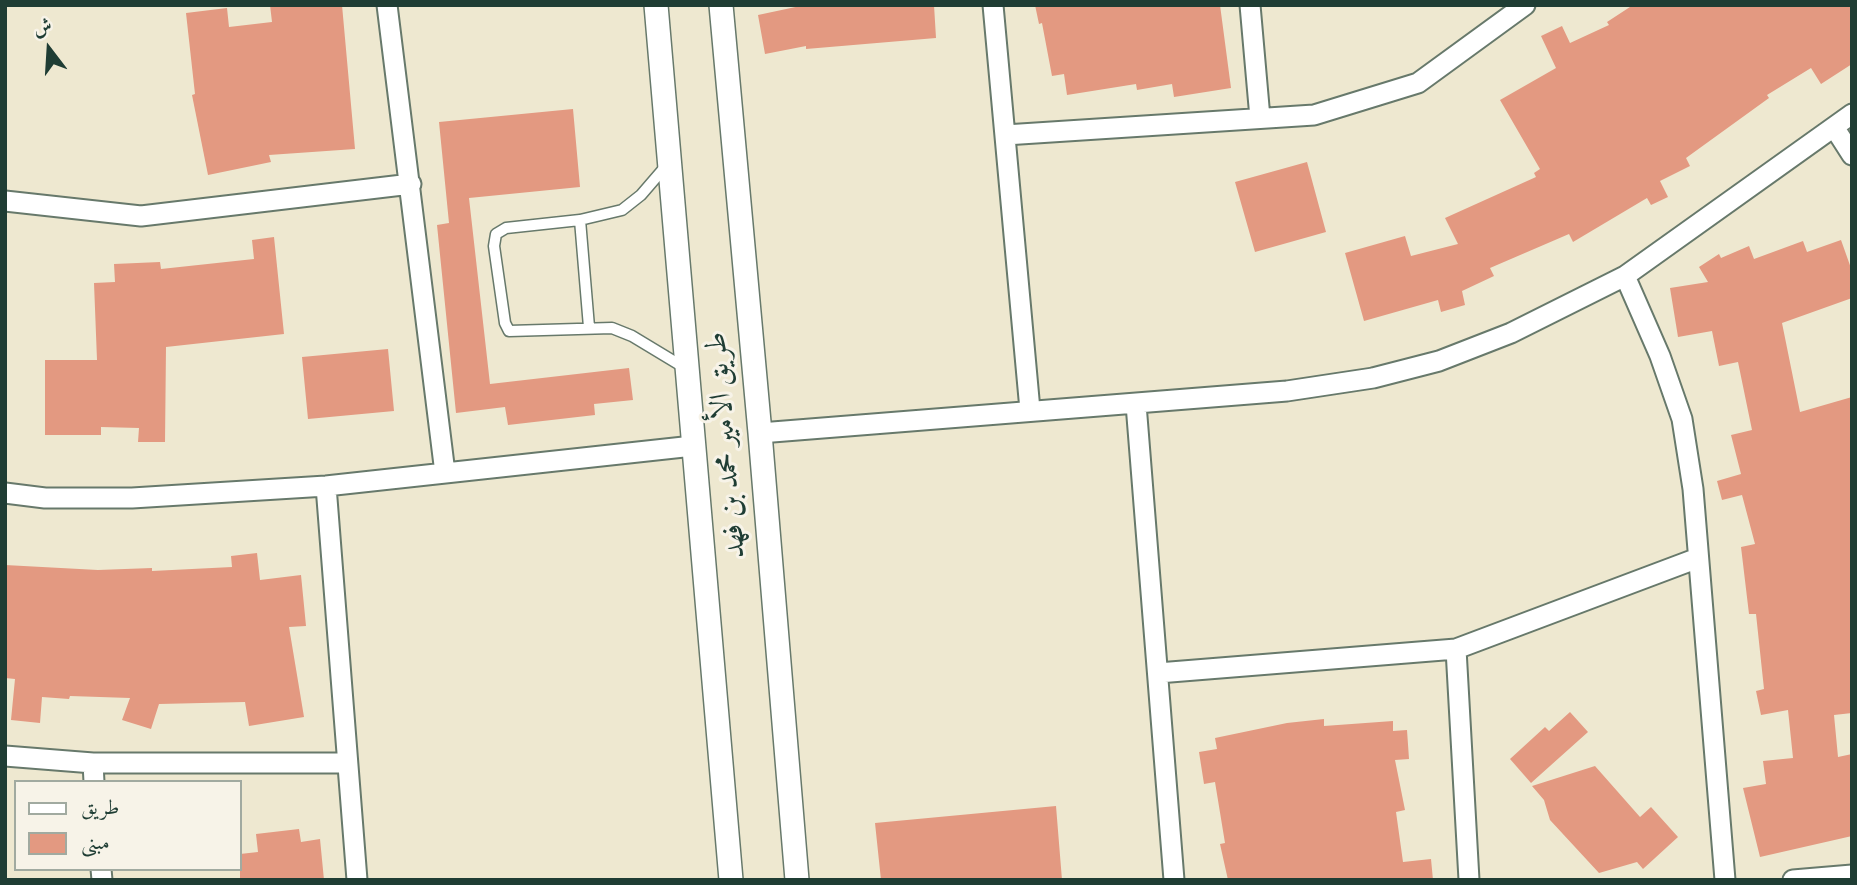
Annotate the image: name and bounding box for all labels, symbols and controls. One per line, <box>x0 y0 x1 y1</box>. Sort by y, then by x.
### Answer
text: ش <box>30 13 56 44</box>
north arrow <box>14 14 84 84</box>
street label: طريق الأمير محمد بن فهد <box>701 330 757 560</box>
legend <box>14 780 242 871</box>
text: طريق <box>81 794 119 824</box>
text: مبنى <box>81 829 110 859</box>

